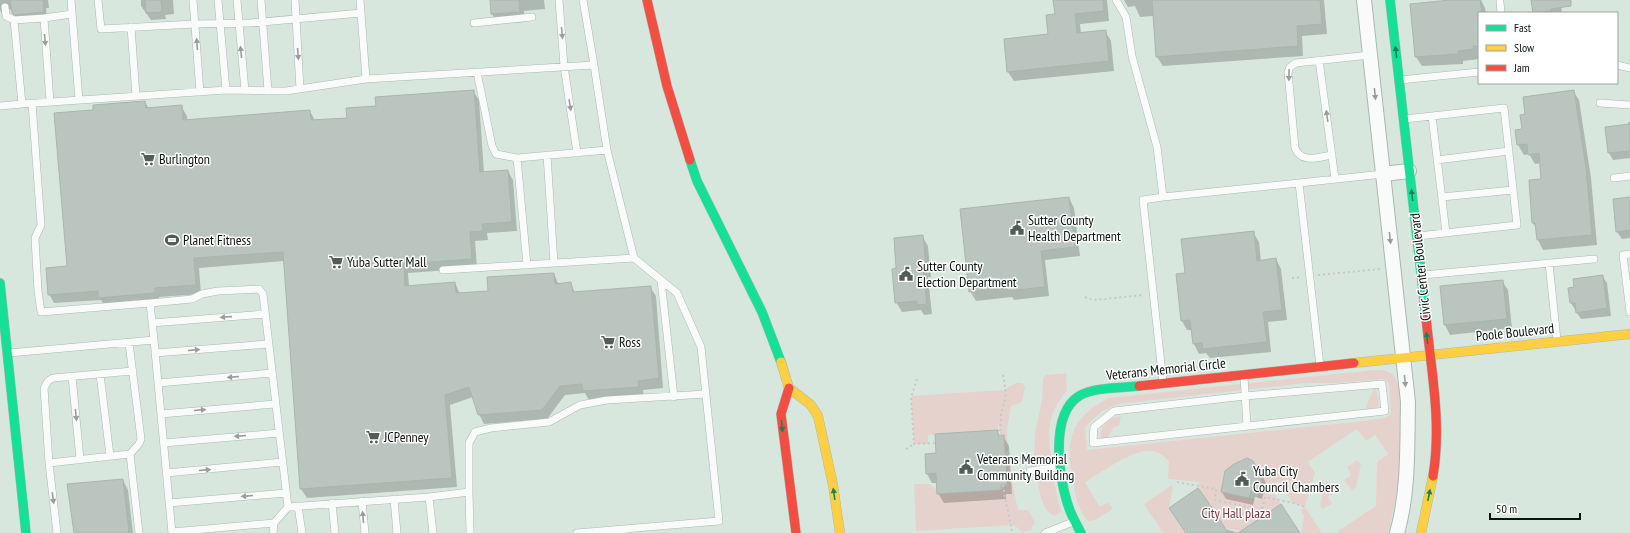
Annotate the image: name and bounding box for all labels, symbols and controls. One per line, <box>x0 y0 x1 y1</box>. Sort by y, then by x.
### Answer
legend <box>1478 12 1618 84</box>
text: Fast <box>1514 20 1532 35</box>
one-way arrow <box>558 27 565 39</box>
one-way arrow <box>42 34 49 46</box>
one-way arrow <box>193 38 200 50</box>
text: Slow <box>1514 40 1535 55</box>
one-way arrow <box>238 46 244 58</box>
one-way arrow <box>1392 46 1399 58</box>
one-way arrow <box>295 48 302 60</box>
text: Jam <box>1513 60 1530 75</box>
one-way arrow <box>1286 69 1292 82</box>
one-way arrow <box>1371 88 1378 100</box>
one-way arrow <box>567 99 573 111</box>
one-way arrow <box>1323 110 1330 122</box>
place label: Burlington <box>159 150 210 168</box>
supermarket icon: Burlington <box>140 151 156 167</box>
one-way arrow <box>1408 189 1415 201</box>
place label: Sutter County Health Department <box>1028 211 1121 245</box>
street label: Civic Center Boulevard <box>1405 212 1435 322</box>
public building icon: Sutter County Health Department <box>1009 220 1025 236</box>
place label: Planet Fitness <box>183 231 251 249</box>
sports icon: Planet Fitness <box>164 232 180 248</box>
one-way arrow <box>1387 232 1393 244</box>
place label: Yuba Sutter Mall <box>347 253 427 271</box>
supermarket icon: Yuba Sutter Mall <box>328 254 344 270</box>
place label: Sutter County Election Department <box>917 257 1017 291</box>
public building icon: Sutter County Election Department <box>898 266 914 282</box>
one-way arrow <box>220 313 232 320</box>
street label: Poole Boulevard <box>1475 319 1555 345</box>
one-way arrow <box>1424 332 1431 344</box>
place label: Ross <box>619 333 641 351</box>
supermarket icon: Ross <box>600 334 616 350</box>
one-way arrow <box>188 346 200 353</box>
street label: Veterans Memorial Circle <box>1104 354 1227 384</box>
one-way arrow <box>227 373 239 380</box>
one-way arrow <box>1402 375 1409 387</box>
one-way arrow <box>194 407 206 414</box>
one-way arrow <box>73 409 79 421</box>
one-way arrow <box>779 420 785 432</box>
place label: JCPenney <box>383 428 429 446</box>
supermarket icon: JCPenney <box>365 429 381 445</box>
one-way arrow <box>234 433 246 440</box>
place label: Veterans Memorial Community Building <box>976 450 1074 484</box>
public building icon: Veterans Memorial Community Building <box>958 459 974 475</box>
place label: Yuba City Council Chambers <box>1253 462 1340 496</box>
one-way arrow <box>199 466 211 473</box>
public building icon: Yuba City Council Chambers <box>1234 471 1250 487</box>
one-way arrow <box>831 488 837 500</box>
one-way arrow <box>1426 489 1432 501</box>
one-way arrow <box>50 492 57 504</box>
one-way arrow <box>241 493 253 500</box>
scale bar <box>1490 495 1580 521</box>
text: 50 m <box>1496 501 1517 516</box>
park label: City Hall plaza <box>1201 504 1271 522</box>
one-way arrow <box>360 511 366 523</box>

